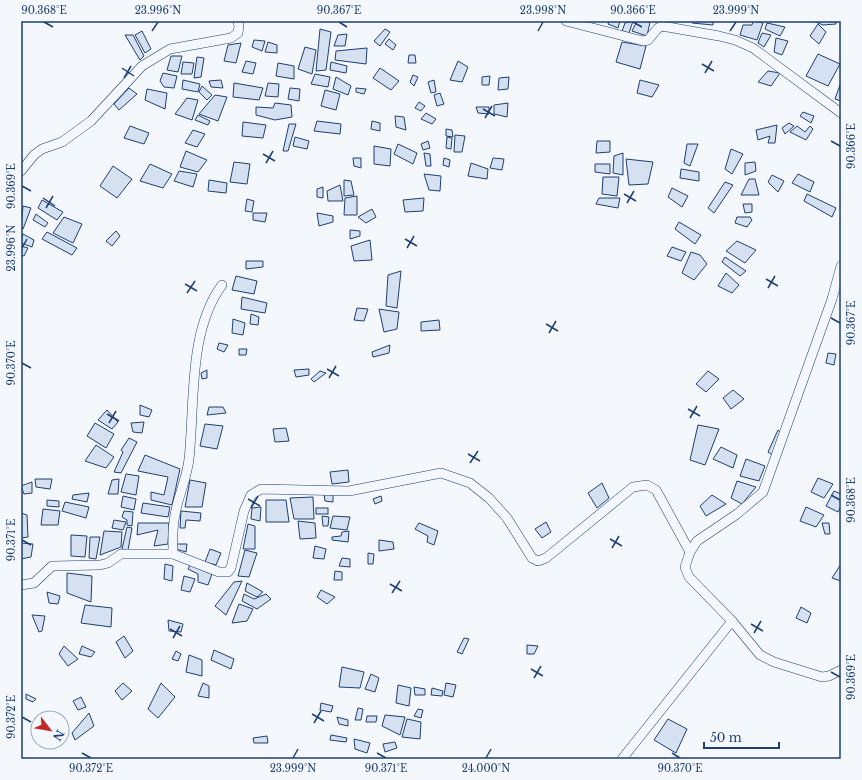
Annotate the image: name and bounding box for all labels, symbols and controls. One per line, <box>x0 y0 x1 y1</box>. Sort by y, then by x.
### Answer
text: 90.368°E <box>21 4 67 17</box>
text: 23.996°N <box>135 4 181 17</box>
text: 90.367°E <box>317 4 361 17</box>
text: 23.998°N <box>520 4 566 17</box>
text: 90.366°E <box>610 4 656 17</box>
text: 23.999°N <box>713 4 759 17</box>
text: 90.366°E <box>845 123 858 169</box>
text: 90.369°E <box>5 163 18 209</box>
text: 23.996°N <box>5 225 18 271</box>
text: 90.367°E <box>845 301 858 345</box>
text: 90.370°E <box>5 340 18 386</box>
text: 90.368°E <box>845 477 858 523</box>
text: 90.371°E <box>5 519 18 561</box>
text: 90.369°E <box>845 654 858 700</box>
text: 90.372°E <box>5 695 18 739</box>
north arrow <box>30 710 70 750</box>
scale bar <box>704 724 779 750</box>
text: N <box>50 727 67 744</box>
text: 50 m <box>710 730 742 745</box>
text: 90.372°E <box>69 762 113 775</box>
text: 23.999°N <box>270 762 316 775</box>
text: 90.371°E <box>365 762 407 775</box>
text: 24.000°N <box>462 762 510 775</box>
text: 90.370°E <box>657 762 703 775</box>

